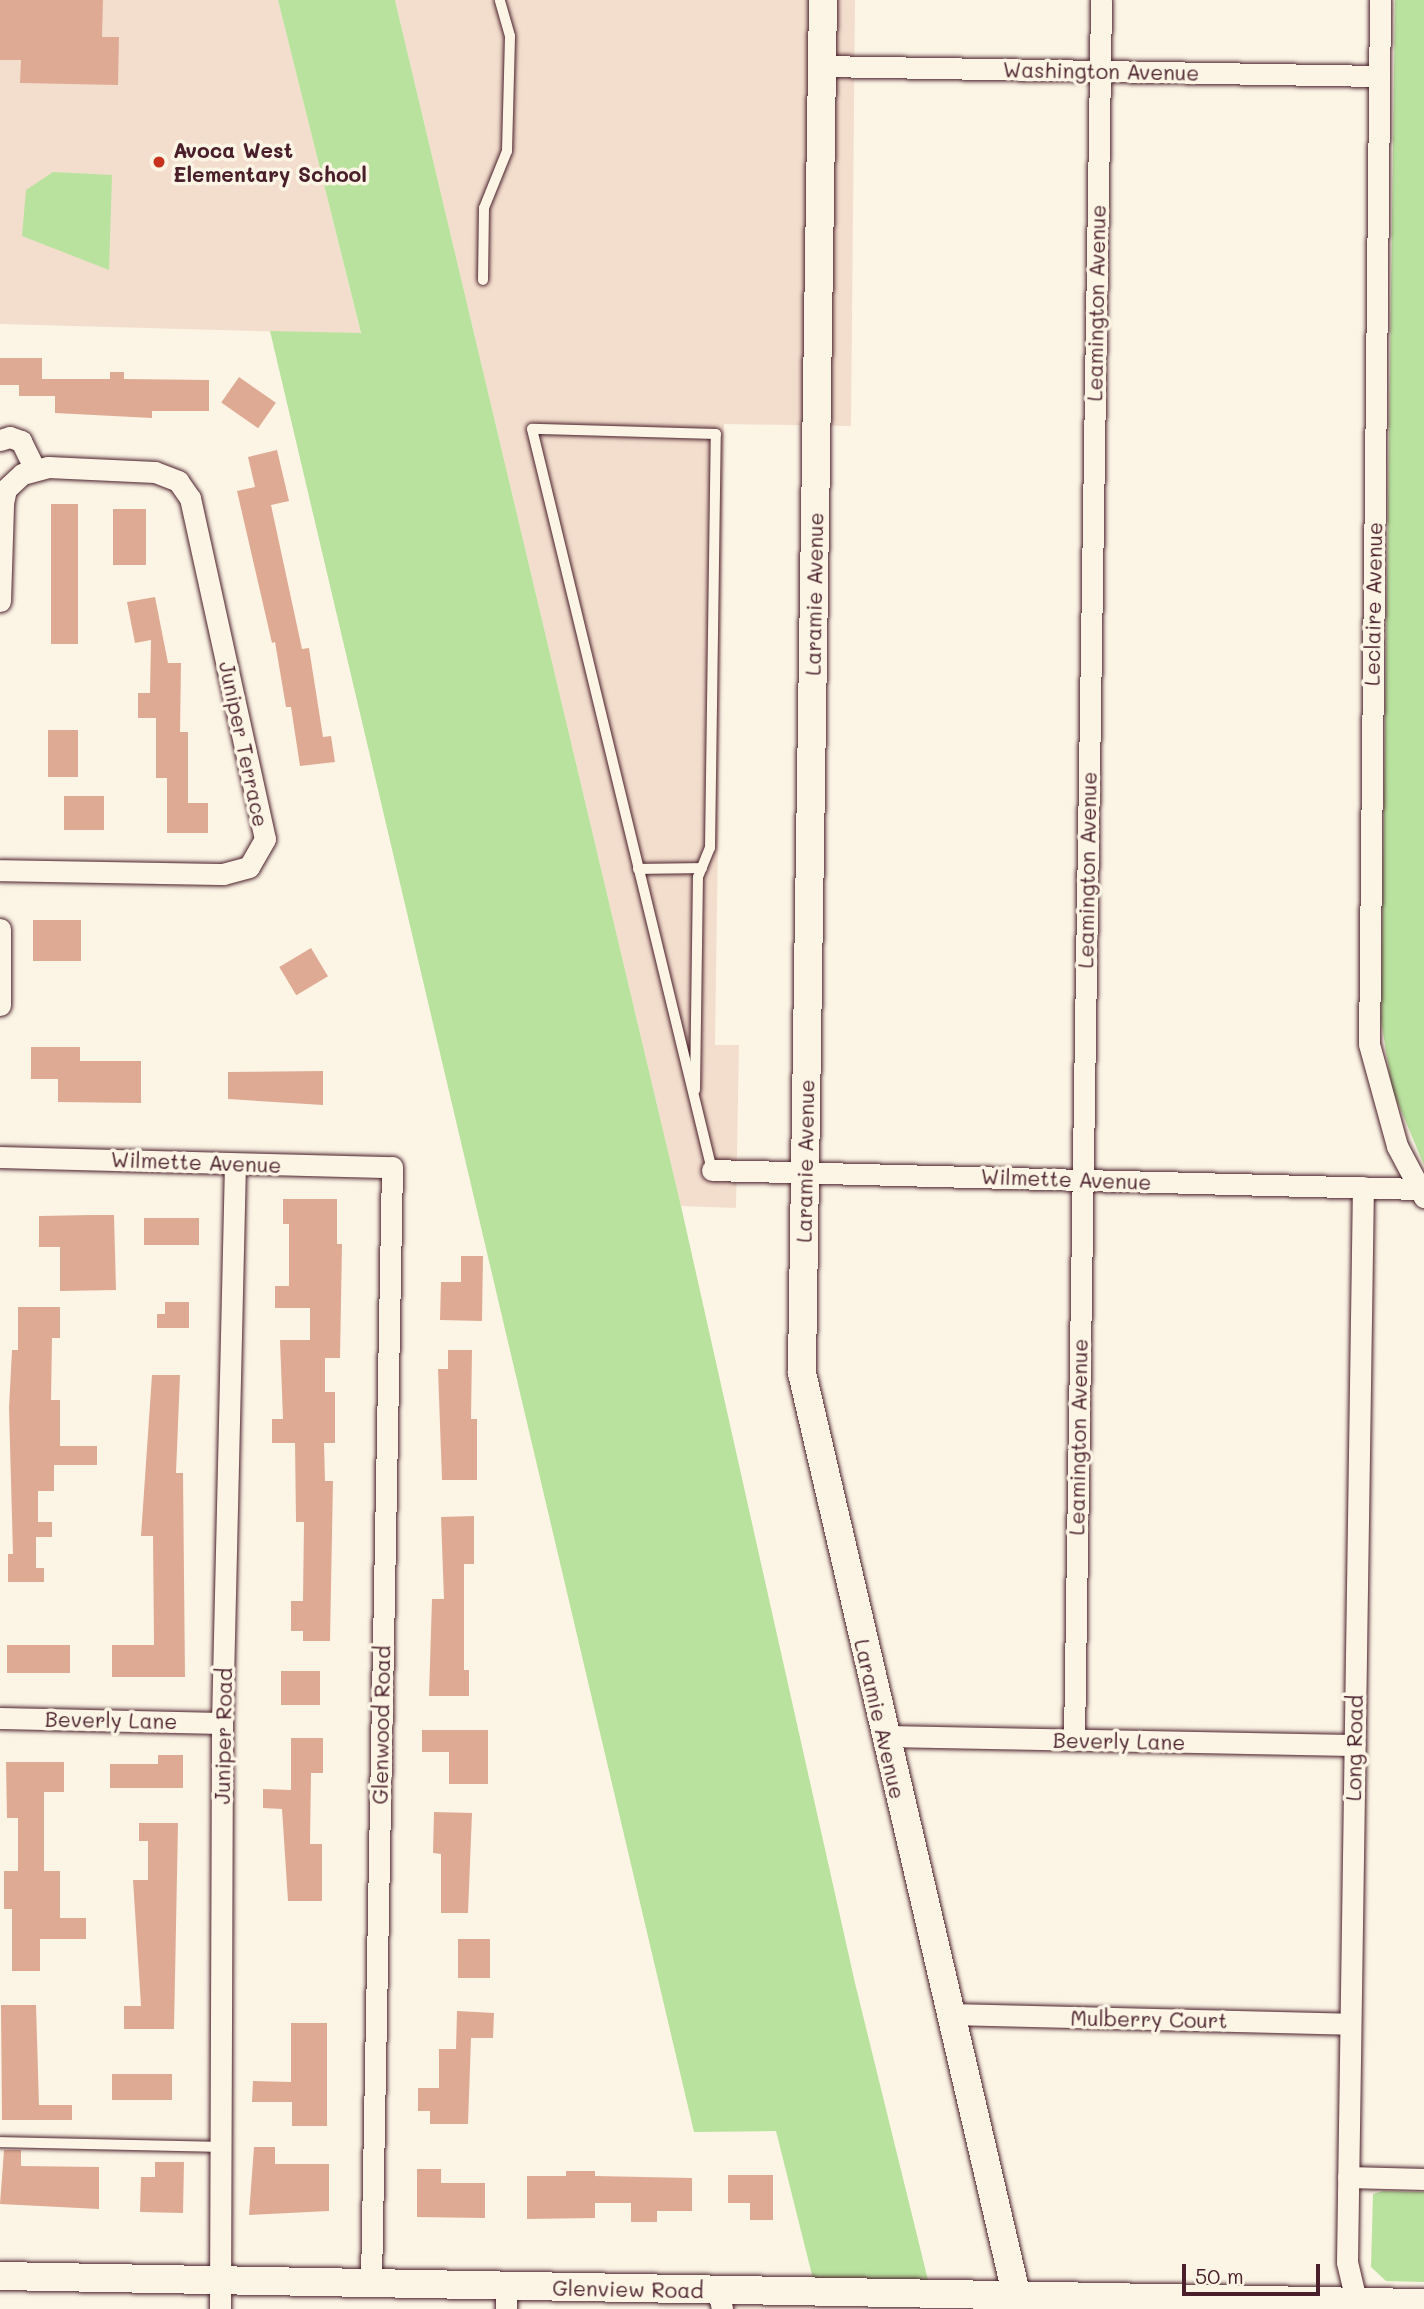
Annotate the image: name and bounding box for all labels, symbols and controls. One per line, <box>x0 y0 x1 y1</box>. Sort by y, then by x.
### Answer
street label: Washington Avenue <box>1003 57 1199 85</box>
place label: Avoca West Elementary School <box>173 137 367 187</box>
marker: Avoca West Elementary School <box>151 154 167 170</box>
street label: Leamington Avenue <box>1082 204 1110 402</box>
street label: Laramie Avenue <box>800 512 828 676</box>
street label: Leclaire Avenue <box>1359 522 1387 686</box>
street label: Juniper Terrace <box>214 659 274 829</box>
street label: Leamington Avenue <box>1073 771 1101 969</box>
street label: Laramie Avenue <box>791 1079 819 1243</box>
street label: Wilmette Avenue <box>110 1146 282 1178</box>
street label: Wilmette Avenue <box>980 1163 1152 1195</box>
street label: Leamington Avenue <box>1064 1338 1092 1536</box>
street label: Laramie Avenue <box>849 1637 911 1801</box>
street label: Glenwood Road <box>367 1645 395 1805</box>
street label: Juniper Road <box>209 1667 237 1805</box>
street label: Long Road <box>1340 1695 1368 1801</box>
street label: Beverly Lane <box>45 1706 177 1734</box>
street label: Beverly Lane <box>1053 1727 1185 1755</box>
street label: Mulberry Court <box>1070 2005 1228 2033</box>
scale bar <box>1186 2250 1324 2294</box>
text: 50 m <box>1195 2262 1244 2289</box>
street label: Glenview Road <box>552 2275 704 2303</box>

